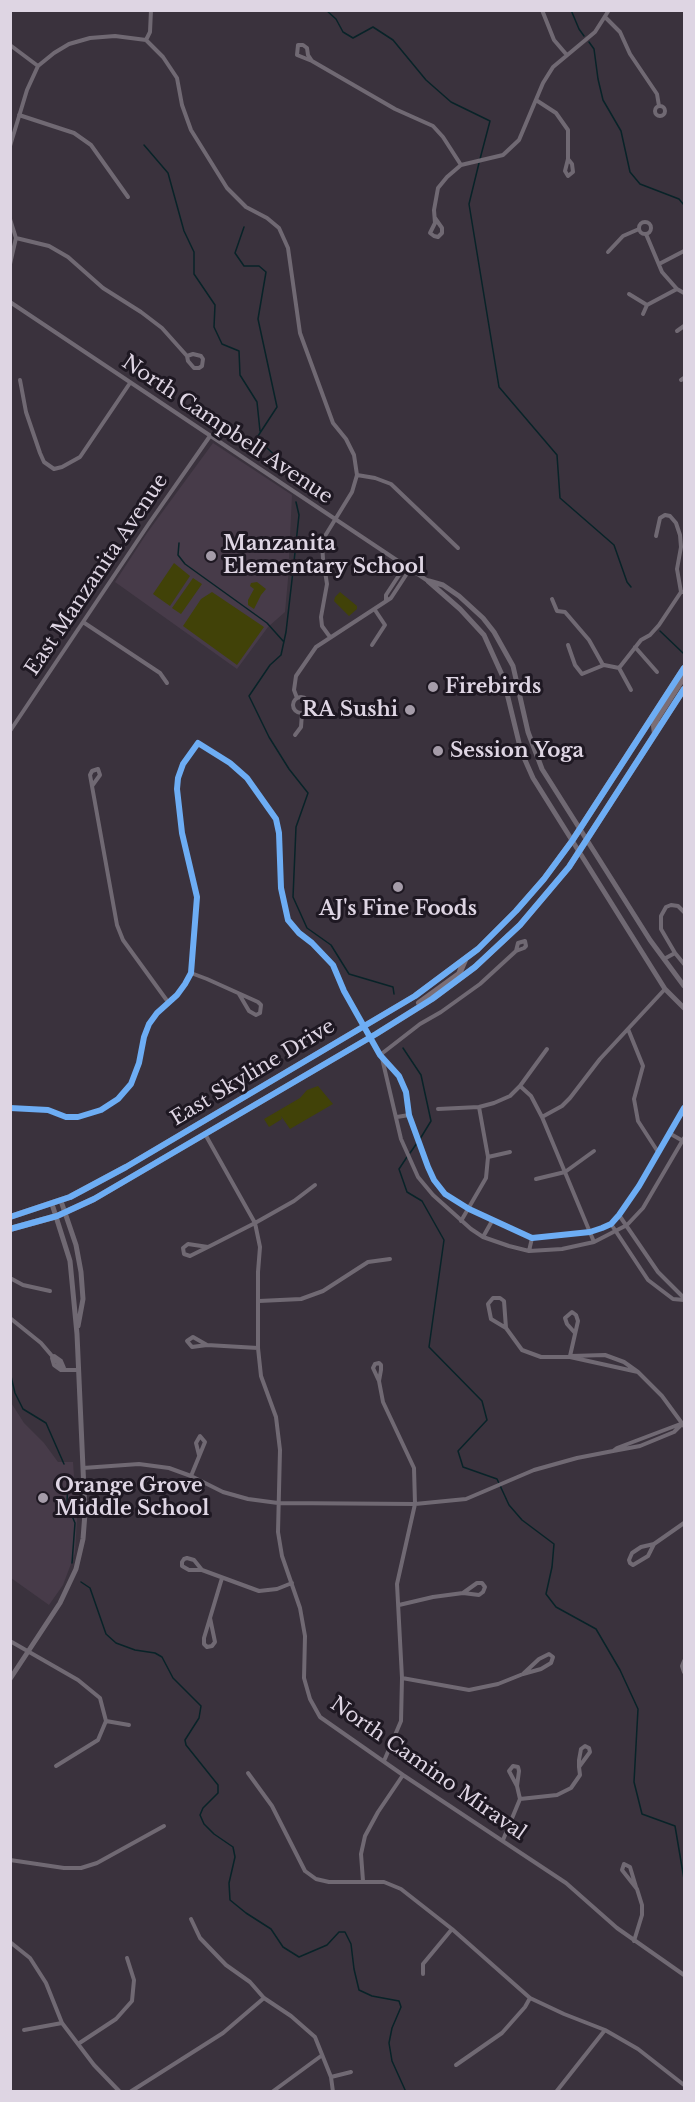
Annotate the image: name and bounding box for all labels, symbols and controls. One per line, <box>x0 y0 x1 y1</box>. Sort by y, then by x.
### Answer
street label: North Campbell Avenue <box>117 351 337 509</box>
street label: East Manzanita Avenue <box>21 470 173 680</box>
place label: Manzanita Elementary School <box>223 532 425 579</box>
marker: Manzanita Elementary School <box>204 549 218 563</box>
place label: Firebirds <box>445 675 541 699</box>
marker: Firebirds <box>426 680 440 694</box>
place label: RA Sushi <box>302 698 398 722</box>
marker: RA Sushi <box>403 703 417 717</box>
place label: Session Yoga <box>450 739 584 763</box>
marker: Session Yoga <box>431 744 445 758</box>
marker: AJ's Fine Foods <box>391 880 405 894</box>
place label: AJ's Fine Foods <box>319 897 477 921</box>
street label: East Skyline Drive <box>167 1014 339 1132</box>
place label: Orange Grove Middle School <box>55 1474 209 1521</box>
marker: Orange Grove Middle School <box>36 1491 50 1505</box>
street label: North Camino Miraval <box>325 1692 531 1846</box>

